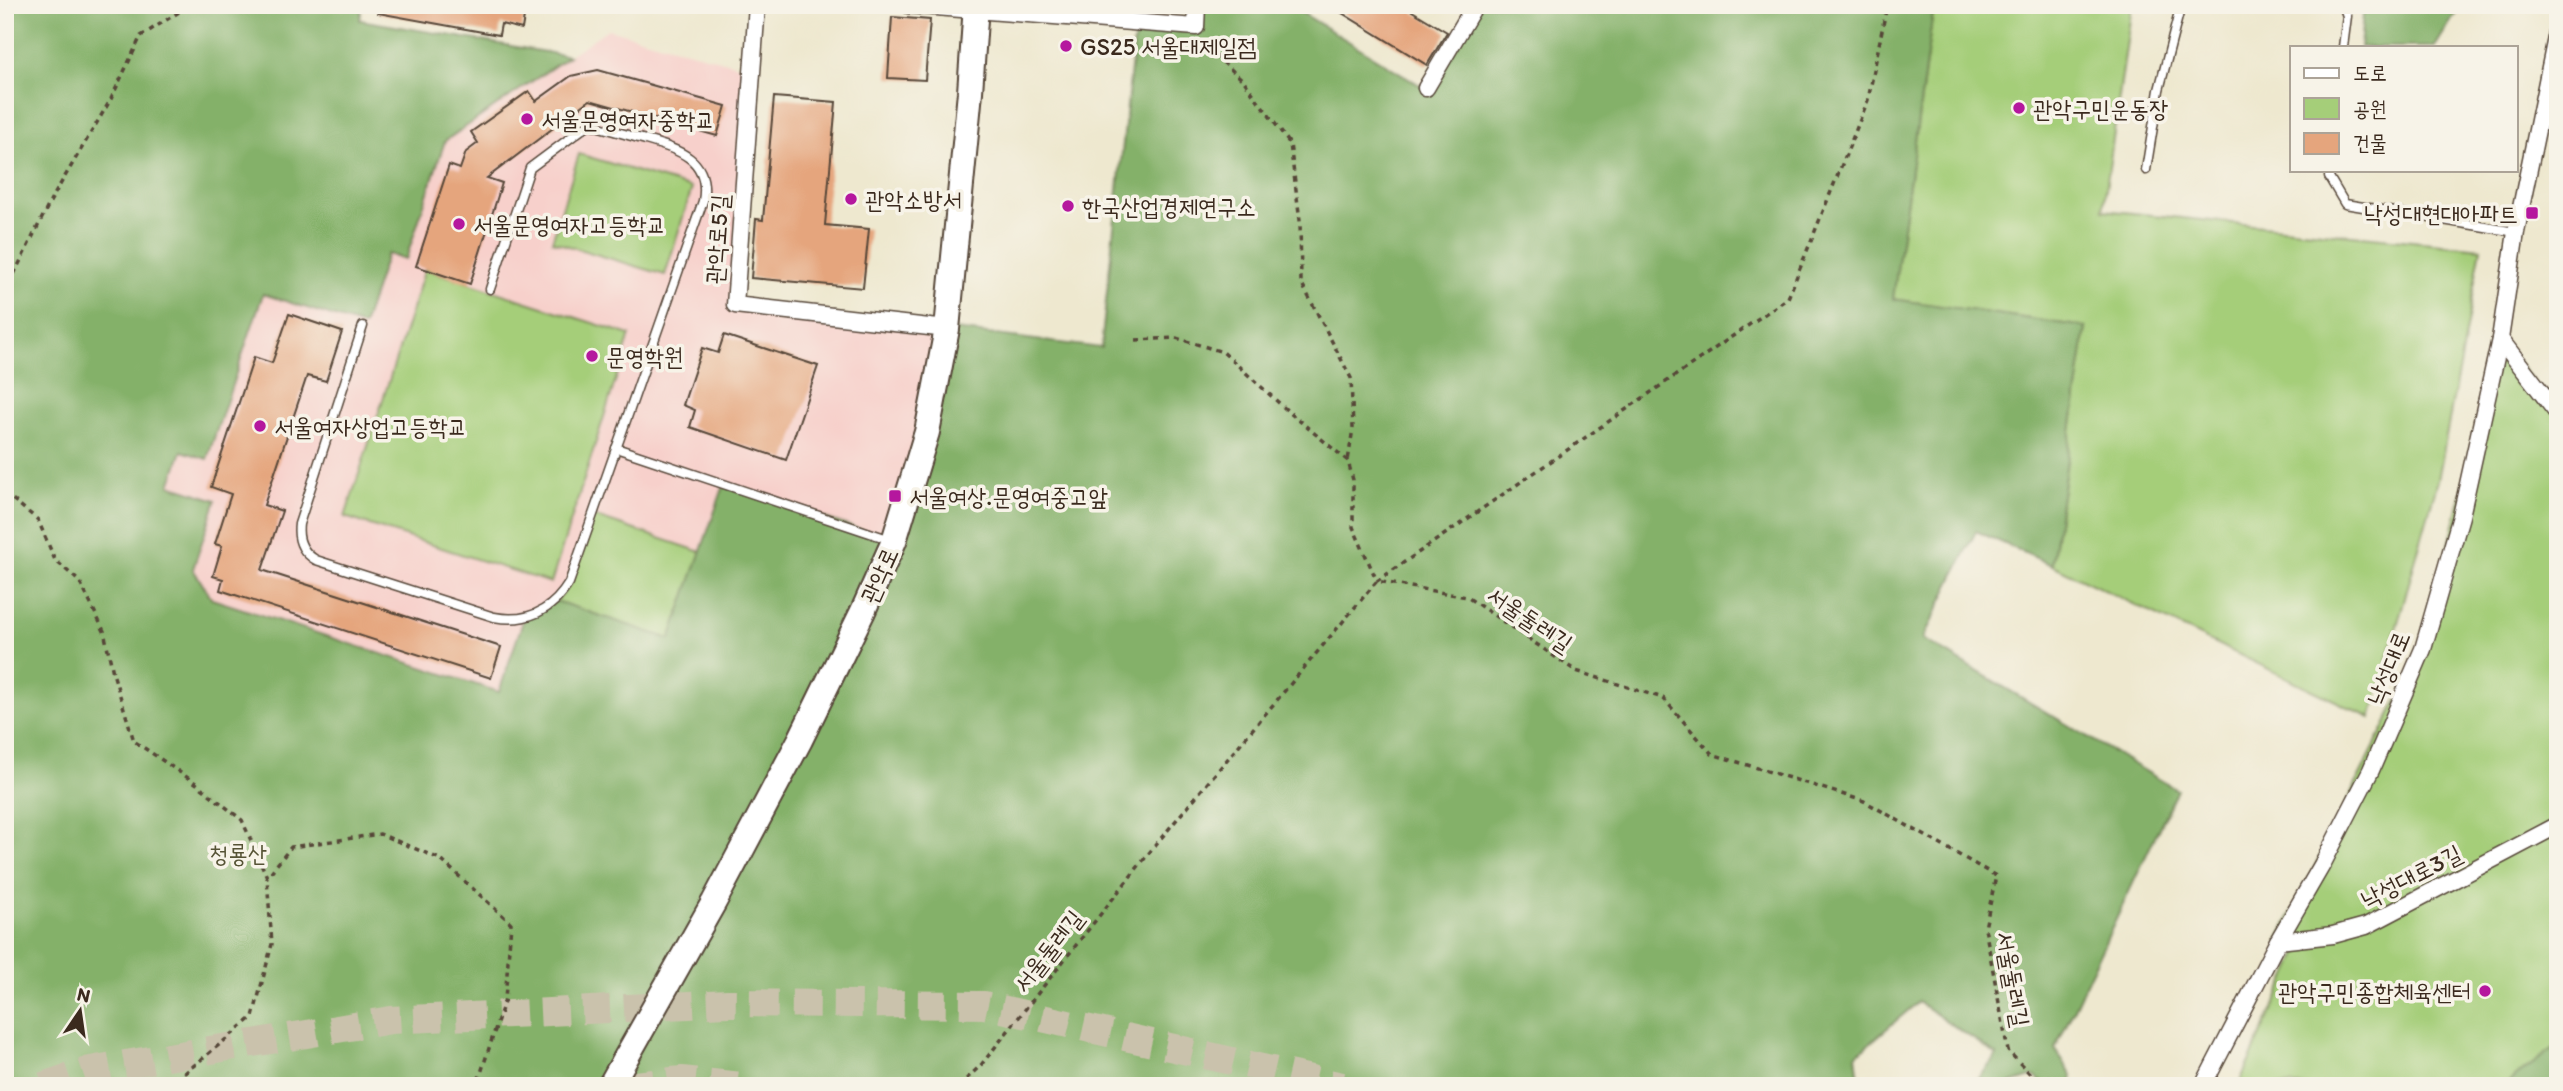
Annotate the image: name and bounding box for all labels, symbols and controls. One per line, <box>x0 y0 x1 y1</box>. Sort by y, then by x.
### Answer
place label: GS25 서울대제일점 <box>1080 32 1257 61</box>
marker: GS25 서울대제일점 <box>1058 38 1074 54</box>
legend <box>2290 46 2518 172</box>
text: 도로 <box>2353 60 2387 85</box>
place label: 관악구민운동장 <box>2033 94 2168 123</box>
text: 공원 <box>2353 96 2387 121</box>
marker: 관악구민운동장 <box>2011 100 2027 116</box>
place label: 서울문영여자중학교 <box>541 105 715 134</box>
marker: 서울문영여자중학교 <box>519 111 535 127</box>
text: 건물 <box>2353 130 2387 155</box>
place label: 관악소방서 <box>865 185 962 214</box>
marker: 관악소방서 <box>843 191 859 207</box>
place label: 한국산업경제연구소 <box>1082 192 1256 221</box>
street label: 관악로5길 <box>699 193 735 285</box>
marker: 한국산업경제연구소 <box>1060 198 1076 214</box>
place label: 낙성대현대아파트 <box>2364 199 2518 228</box>
marker: 낙성대현대아파트 <box>2524 205 2540 221</box>
place label: 서울문영여자고등학교 <box>473 210 666 239</box>
marker: 서울문영여자고등학교 <box>451 216 467 232</box>
place label: 문영학원 <box>606 342 683 371</box>
marker: 문영학원 <box>584 348 600 364</box>
place label: 서울여자상업고등학교 <box>274 412 467 441</box>
marker: 서울여자상업고등학교 <box>252 418 268 434</box>
place label: 서울여상.문영여중고앞 <box>909 482 1108 511</box>
marker: 서울여상.문영여중고앞 <box>887 488 903 504</box>
street label: 관악로 <box>854 543 904 607</box>
street label: 서울둘레길 <box>1482 580 1578 658</box>
street label: 낙성대로 <box>2360 627 2416 709</box>
street label: 낙성대로3길 <box>2356 838 2466 914</box>
park label: 청룡산 <box>209 839 267 868</box>
street label: 서울둘레길 <box>1007 904 1089 998</box>
street label: 서울둘레길 <box>1990 929 2036 1029</box>
north arrow <box>46 976 116 1046</box>
place label: 관악구민종합체육센터 <box>2278 977 2471 1006</box>
text: N <box>75 982 93 1008</box>
marker: 관악구민종합체육센터 <box>2477 983 2493 999</box>

